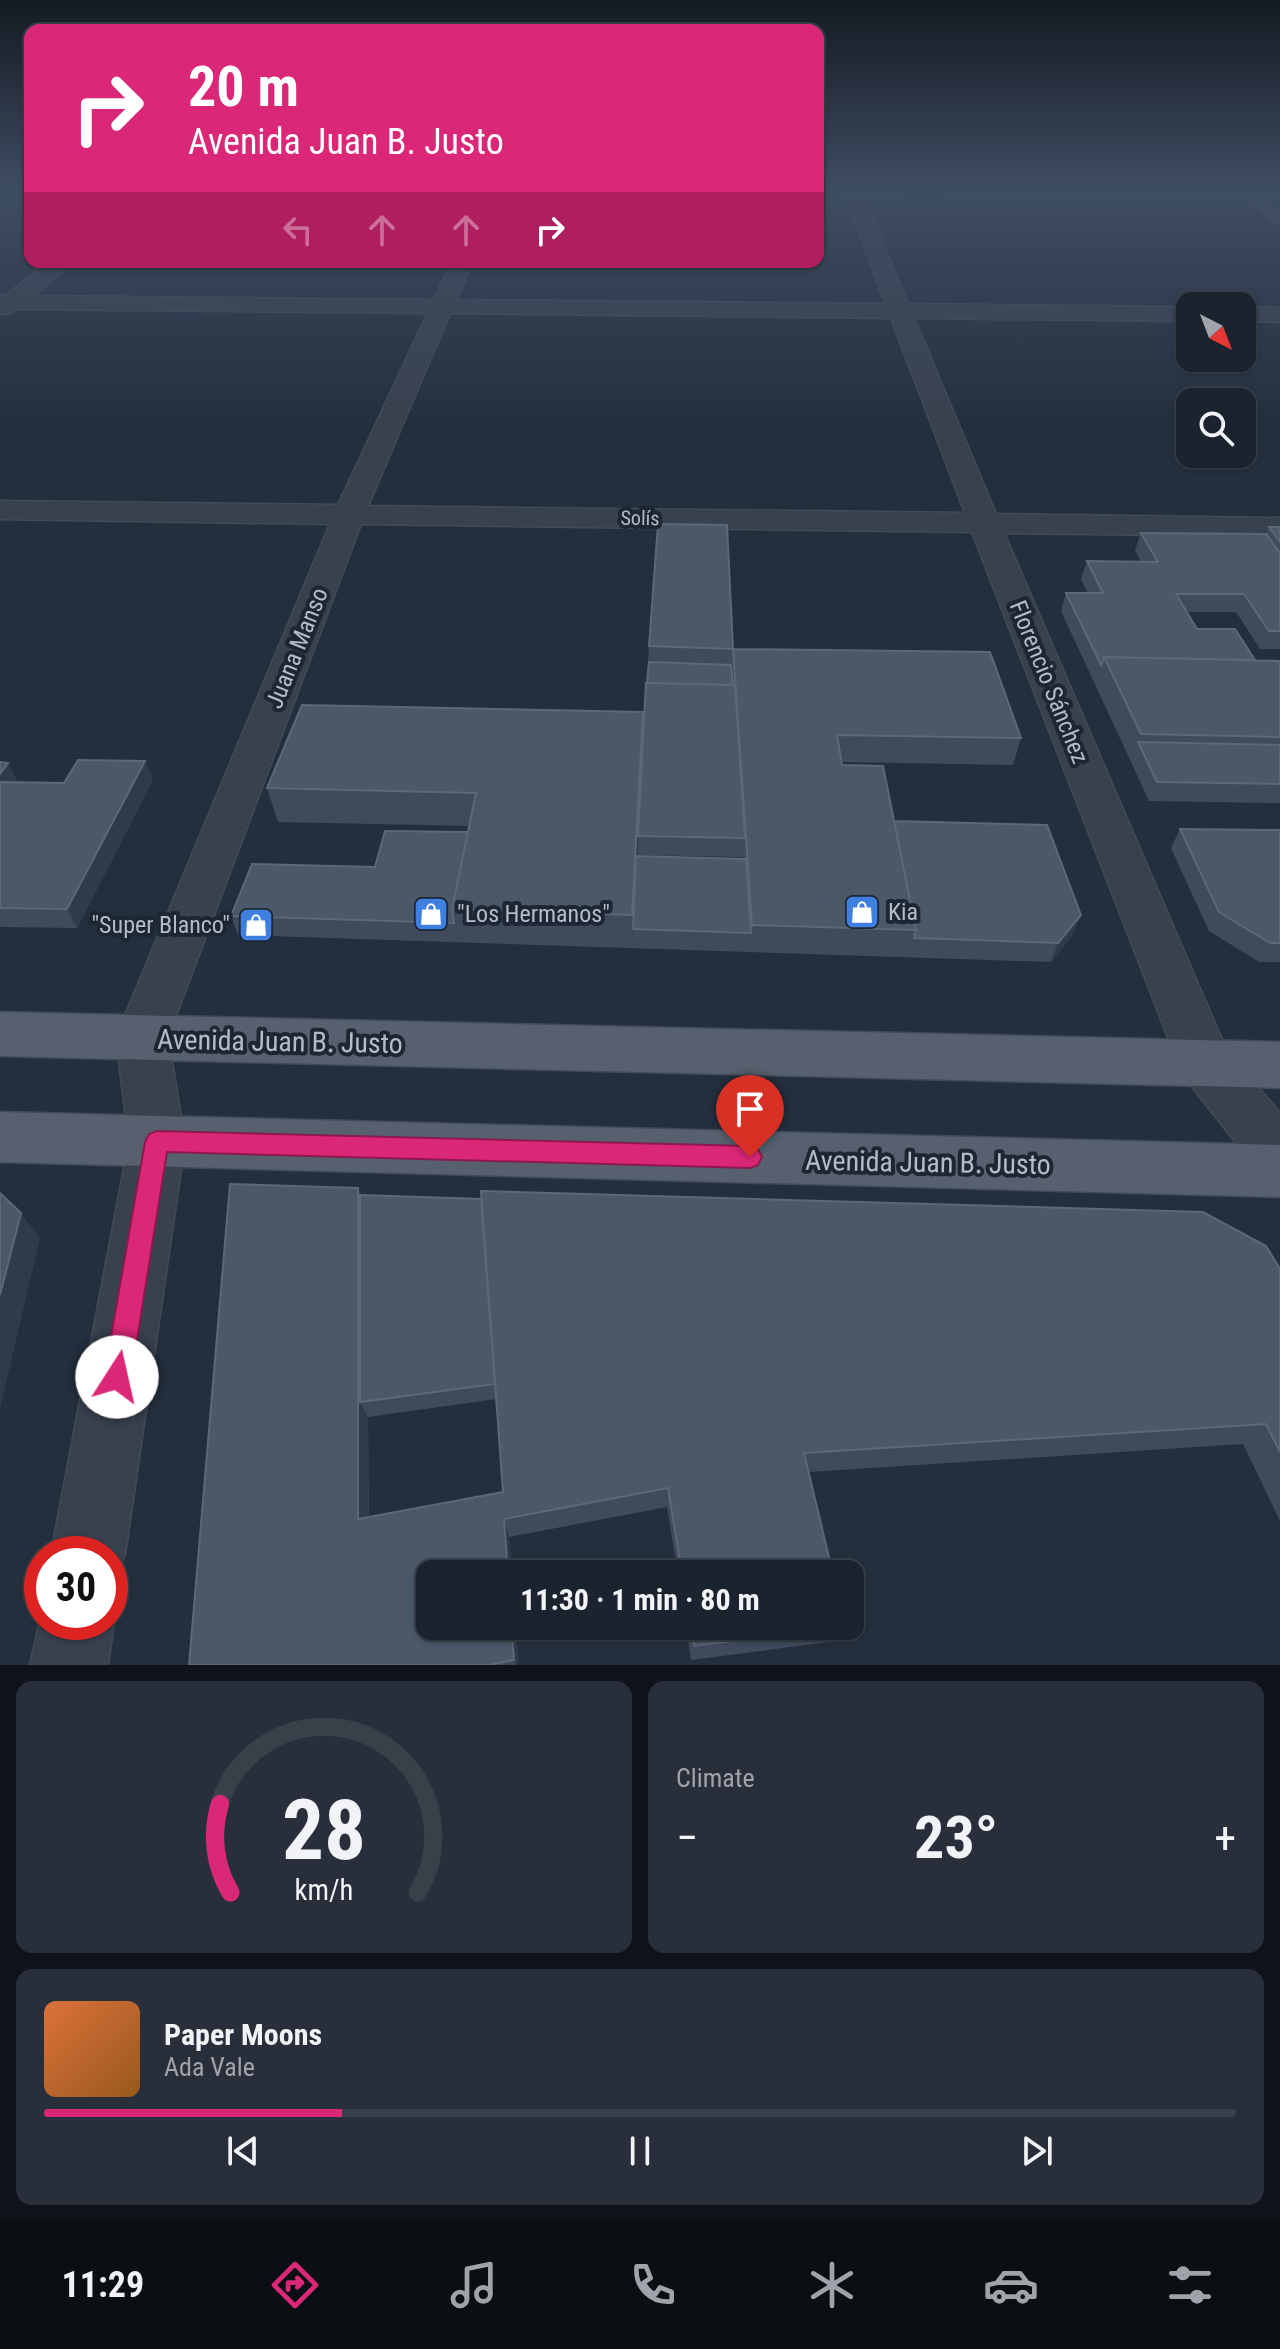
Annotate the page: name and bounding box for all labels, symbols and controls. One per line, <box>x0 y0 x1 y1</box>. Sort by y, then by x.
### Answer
text: 20 m <box>188 54 299 120</box>
icon: right <box>56 56 160 160</box>
text: Avenida Juan B. Justo <box>188 121 504 163</box>
icon: left <box>276 208 320 252</box>
icon: ahead <box>360 208 404 252</box>
icon: ahead <box>444 208 488 252</box>
icon: right <box>528 208 572 252</box>
north arrow <box>1176 292 1256 372</box>
map controls <box>1176 292 1256 468</box>
button: search <box>1176 388 1256 468</box>
street label: Solís <box>620 506 660 530</box>
street label: Juana Manso <box>260 584 334 712</box>
street label: Florencio Sánchez <box>1004 596 1094 768</box>
shop icon: Kia <box>843 893 881 931</box>
shop icon: "Los Hermanos" <box>412 895 450 933</box>
place label: Kia <box>888 898 918 926</box>
place label: "Los Hermanos" <box>457 900 610 928</box>
shop icon: "Super Blanco" <box>237 906 275 944</box>
place label: "Super Blanco" <box>91 911 230 939</box>
street label: Avenida Juan B. Justo <box>157 1023 403 1060</box>
pin <box>716 1075 784 1157</box>
icon: arrive <box>728 1087 772 1131</box>
street label: Avenida Juan B. Justo <box>805 1144 1051 1181</box>
position arrow <box>75 1335 159 1419</box>
speed limit sign: 30 <box>24 1536 128 1640</box>
text: 11:30 · 1 min · 80 m <box>520 1582 760 1617</box>
text: Climate <box>676 1763 755 1793</box>
text: 28 <box>282 1782 366 1879</box>
text: 23° <box>914 1802 998 1873</box>
text: − <box>676 1812 698 1864</box>
text: + <box>1214 1812 1236 1864</box>
text: km/h <box>295 1873 353 1907</box>
text: Paper Moons <box>164 2017 322 2052</box>
text: Ada Vale <box>164 2052 255 2082</box>
icon: previous <box>221 2129 265 2173</box>
icon: pause <box>618 2129 662 2173</box>
icon: next <box>1015 2129 1059 2173</box>
icon: directions <box>267 2257 323 2313</box>
icon: music <box>446 2257 502 2313</box>
icon: phone <box>625 2257 681 2313</box>
icon: climate <box>804 2257 860 2313</box>
icon: car <box>983 2257 1039 2313</box>
icon: filters <box>1162 2257 1218 2313</box>
text: 11:29 <box>62 2264 144 2306</box>

